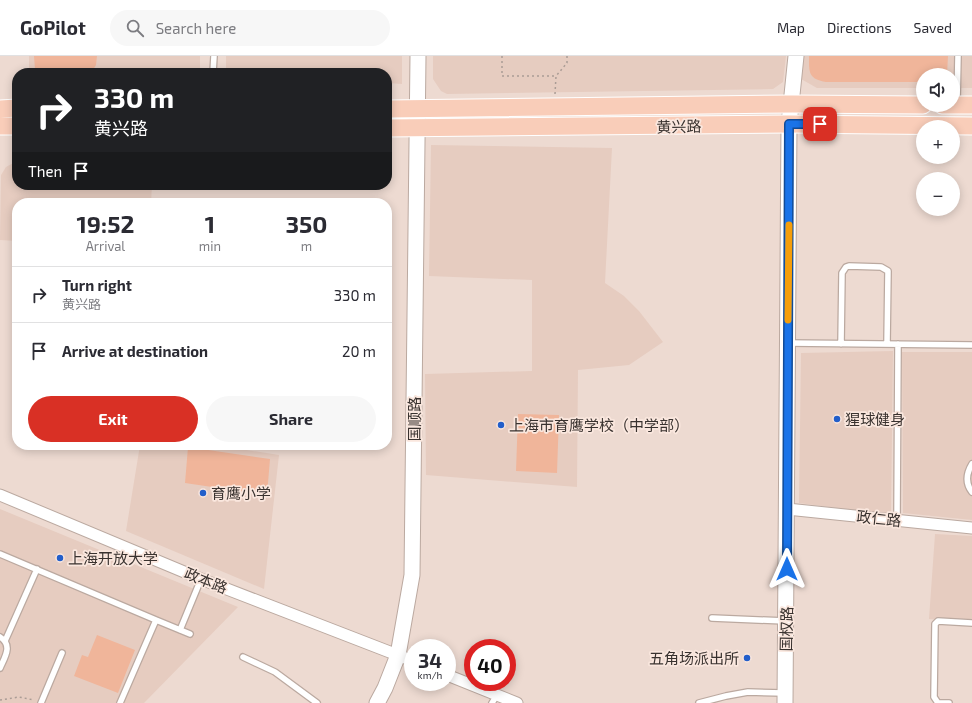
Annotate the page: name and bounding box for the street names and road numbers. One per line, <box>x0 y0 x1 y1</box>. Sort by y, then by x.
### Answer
street label: 黄兴路 <box>656 117 702 135</box>
street label: 国顺路 <box>405 396 423 442</box>
street label: 政仁路 <box>856 507 902 529</box>
street label: 政本路 <box>182 563 230 597</box>
street label: 国权路 <box>777 606 795 652</box>

